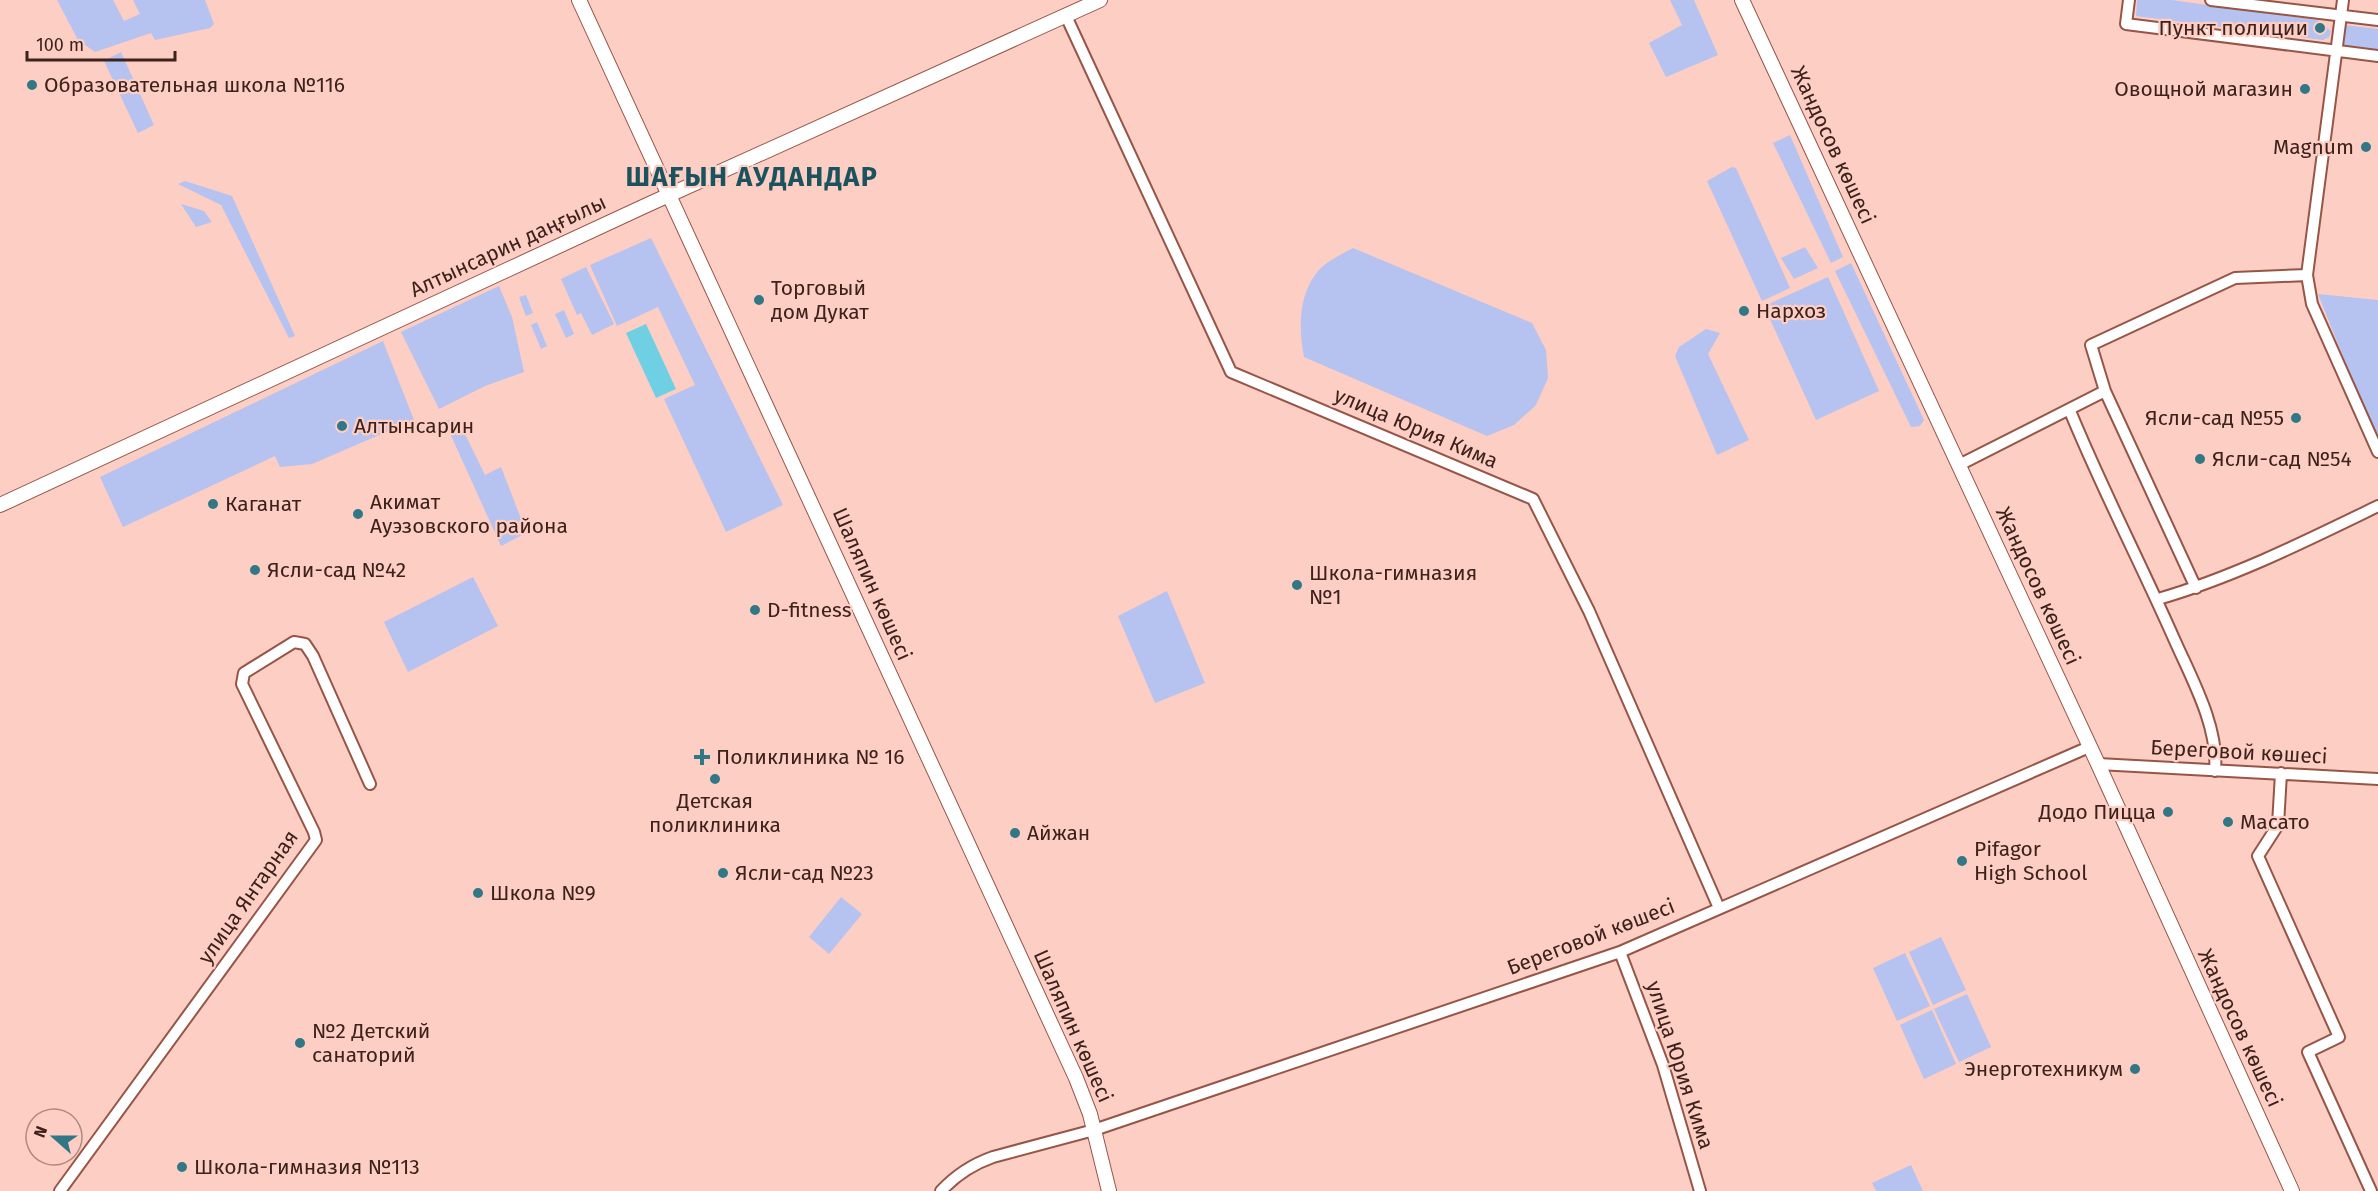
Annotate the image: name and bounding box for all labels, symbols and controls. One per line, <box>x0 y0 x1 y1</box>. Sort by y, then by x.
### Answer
place label: Пункт полиции <box>2158 15 2308 41</box>
marker: Пункт полиции <box>2313 21 2327 35</box>
scale bar <box>27 24 176 62</box>
text: 100 m <box>36 34 84 56</box>
street label: Жандосов көшесі <box>1785 62 1881 228</box>
place label: Образовательная школа №116 <box>44 72 345 98</box>
place label: Овощной магазин <box>2114 76 2293 102</box>
marker: Образовательная школа №116 <box>25 78 39 92</box>
marker: Овощной магазин <box>2298 82 2312 96</box>
place label: Magnum <box>2273 134 2354 160</box>
marker: Magnum <box>2359 140 2373 154</box>
district label: ШАҒЫН АУДАНДАР <box>626 161 878 193</box>
street label: Алтынсарин даңғылы <box>406 189 610 303</box>
place label: Торговый дом Дукат <box>771 275 869 325</box>
marker: Торговый дом Дукат <box>752 293 766 307</box>
place label: Нархоз <box>1756 298 1826 324</box>
marker: Нархоз <box>1737 304 1751 318</box>
street label: улица Юрия Кима <box>1330 382 1502 474</box>
place label: Ясли-сад №55 <box>2145 405 2284 431</box>
marker: Ясли-сад №55 <box>2289 411 2303 425</box>
place label: Алтынсарин <box>354 413 474 439</box>
marker: Алтынсарин <box>335 419 349 433</box>
place label: Ясли-сад №54 <box>2212 446 2352 472</box>
marker: Ясли-сад №54 <box>2193 452 2207 466</box>
place label: Акимат Ауэзовского района <box>370 489 568 539</box>
place label: Каганат <box>225 491 302 517</box>
marker: Каганат <box>206 497 220 511</box>
street label: Жандосов көшесі <box>1990 503 2086 669</box>
street label: Шаляпин көшесі <box>827 504 917 664</box>
marker: Акимат Ауэзовского района <box>351 507 365 521</box>
place label: Ясли-сад №42 <box>267 557 406 583</box>
place label: Школа-гимназия №1 <box>1309 560 1477 610</box>
marker: Ясли-сад №42 <box>248 563 262 577</box>
marker: Школа-гимназия №1 <box>1290 578 1304 592</box>
place label: D-fitness <box>767 597 852 623</box>
marker: D-fitness <box>748 603 762 617</box>
street label: Береговой көшесі <box>2150 734 2328 770</box>
place label: Поликлиника № 16 <box>716 744 905 770</box>
marker: Поликлиника № 16 <box>693 748 711 766</box>
marker: Детская поликлиника <box>708 772 722 786</box>
place label: Детская поликлиника <box>649 788 781 838</box>
place label: Додо Пицца <box>2038 799 2156 825</box>
marker: Додо Пицца <box>2161 805 2175 819</box>
place label: Масато <box>2240 809 2310 835</box>
marker: Масато <box>2221 815 2235 829</box>
place label: Айжан <box>1027 820 1090 846</box>
street label: улица Янтарная <box>192 825 304 969</box>
marker: Айжан <box>1008 826 1022 840</box>
place label: Pifagor High School <box>1974 836 2087 886</box>
marker: Pifagor High School <box>1955 854 1969 868</box>
place label: Ясли-сад №23 <box>735 860 874 886</box>
marker: Ясли-сад №23 <box>716 866 730 880</box>
place label: Школа №9 <box>490 880 596 906</box>
marker: Школа №9 <box>471 886 485 900</box>
street label: Береговой көшесі <box>1503 893 1679 981</box>
street label: Жандосов көшесі <box>2192 945 2288 1111</box>
street label: Шаляпин көшесі <box>1028 946 1118 1106</box>
street label: улица Юрия Кима <box>1640 977 1720 1153</box>
place label: №2 Детский санаторий <box>312 1018 430 1068</box>
marker: №2 Детский санаторий <box>293 1036 307 1050</box>
place label: Энерготехникум <box>1964 1056 2123 1082</box>
marker: Энерготехникум <box>2128 1062 2142 1076</box>
north arrow <box>24 1107 84 1167</box>
text: N <box>30 1123 51 1140</box>
place label: Школа-гимназия №113 <box>194 1154 420 1180</box>
marker: Школа-гимназия №113 <box>175 1160 189 1174</box>

